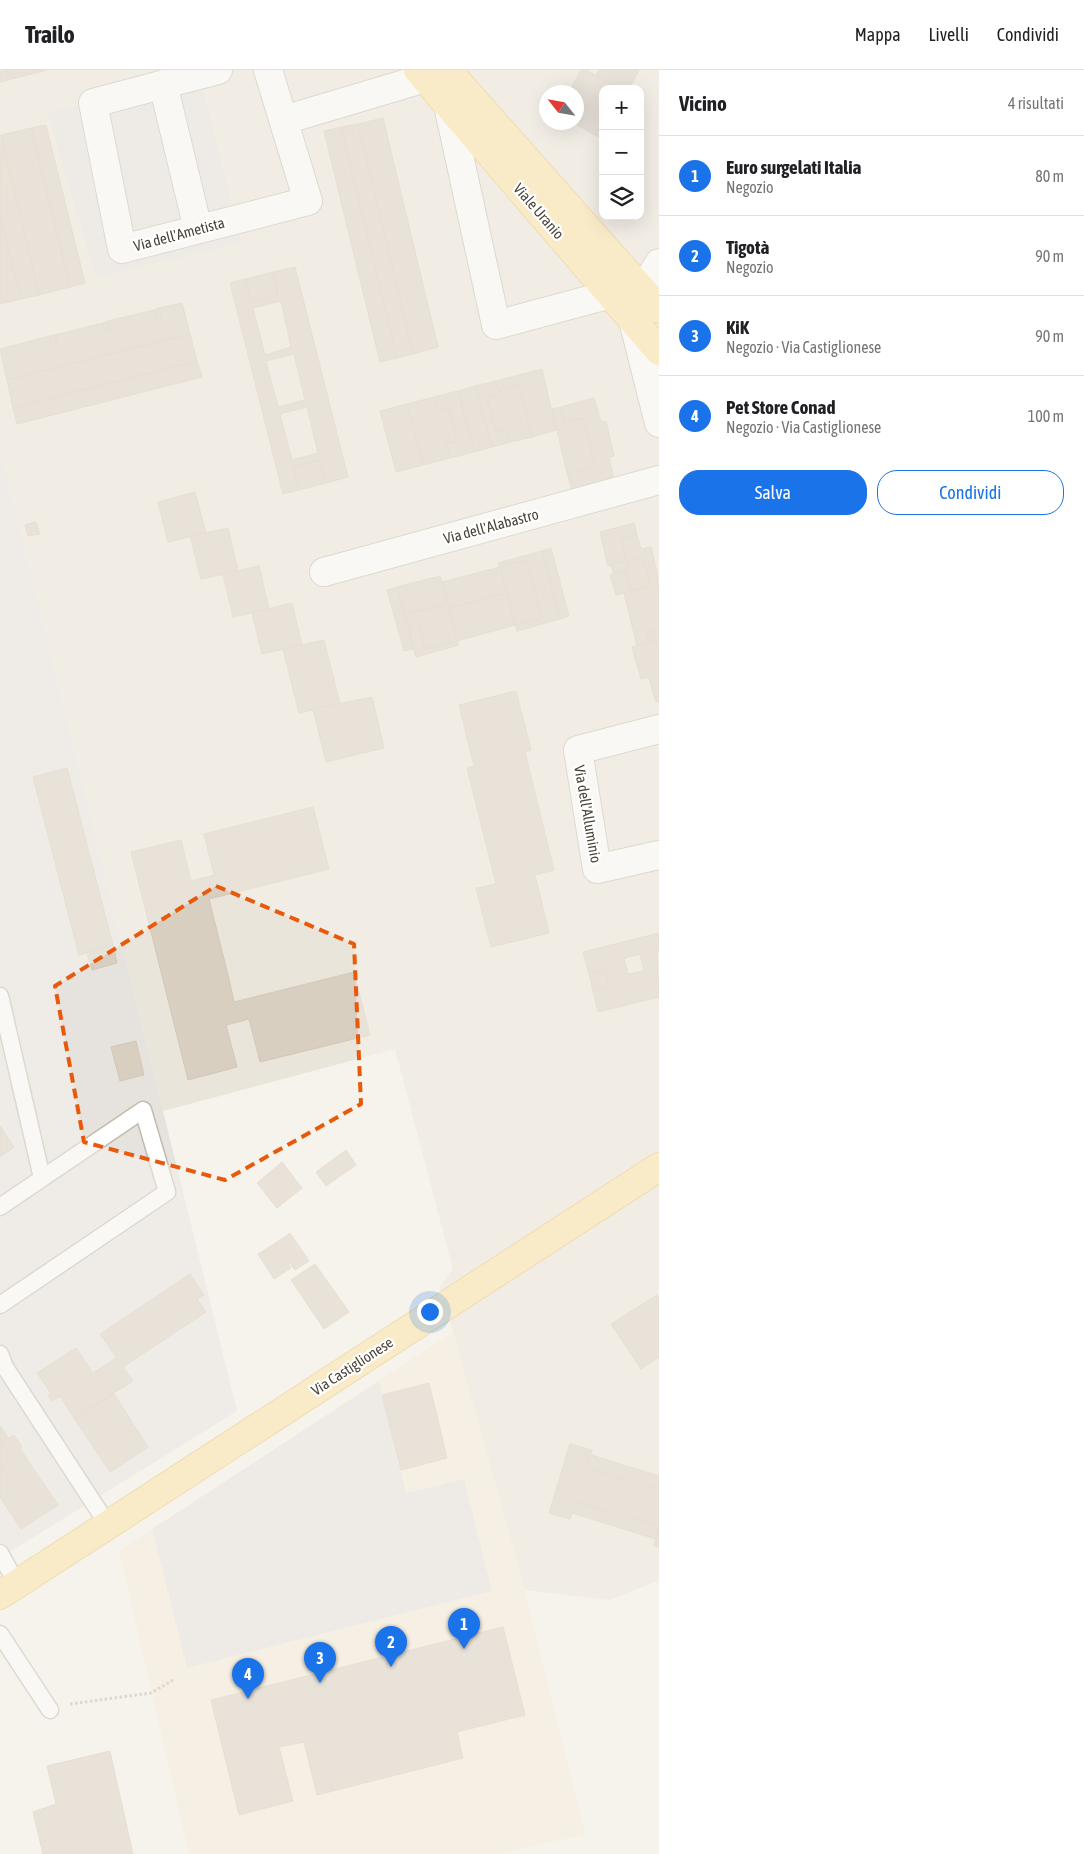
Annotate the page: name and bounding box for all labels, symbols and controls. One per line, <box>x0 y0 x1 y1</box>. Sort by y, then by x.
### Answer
text: Trailo <box>25 21 75 48</box>
text: Mappa <box>855 24 901 45</box>
text: Livelli <box>929 24 969 45</box>
text: Condividi <box>997 24 1059 45</box>
north arrow <box>539 85 584 130</box>
map controls <box>599 85 644 220</box>
button: + <box>599 85 644 130</box>
text: Vicino <box>679 91 727 115</box>
text: 4 risultati <box>1008 94 1064 112</box>
button: − <box>599 130 644 175</box>
text: Euro surgelati Italia <box>726 156 861 178</box>
text: 1 <box>691 167 699 185</box>
text: 80 m <box>1035 167 1064 185</box>
button: layers <box>599 175 644 220</box>
text: Negozio <box>726 178 774 196</box>
street label: Viale Uranio <box>510 180 568 242</box>
street label: Via dell'Ametista <box>132 214 226 254</box>
text: Tigotà <box>726 236 769 258</box>
text: 2 <box>691 247 699 265</box>
text: 90 m <box>1035 247 1064 265</box>
text: Negozio <box>726 258 774 276</box>
text: KiK <box>726 316 749 338</box>
text: 3 <box>691 327 699 345</box>
text: 90 m <box>1035 327 1064 345</box>
text: Negozio · Via Castiglionese <box>726 338 881 356</box>
text: Pet Store Conad <box>726 396 835 418</box>
text: 4 <box>691 407 699 425</box>
text: 100 m <box>1028 407 1064 425</box>
text: Negozio · Via Castiglionese <box>726 418 881 436</box>
button: Salva <box>679 470 867 515</box>
button: Condividi <box>877 470 1064 515</box>
street label: Via dell'Alabastro <box>442 505 540 547</box>
street label: Via dell'Alluminio <box>571 764 605 864</box>
your location <box>417 1299 443 1325</box>
street label: Via Castiglionese <box>308 1333 396 1399</box>
pin: 1 <box>448 1608 480 1649</box>
pin: 2 <box>375 1626 407 1667</box>
pin: 3 <box>304 1642 336 1683</box>
pin: 4 <box>232 1658 264 1699</box>

